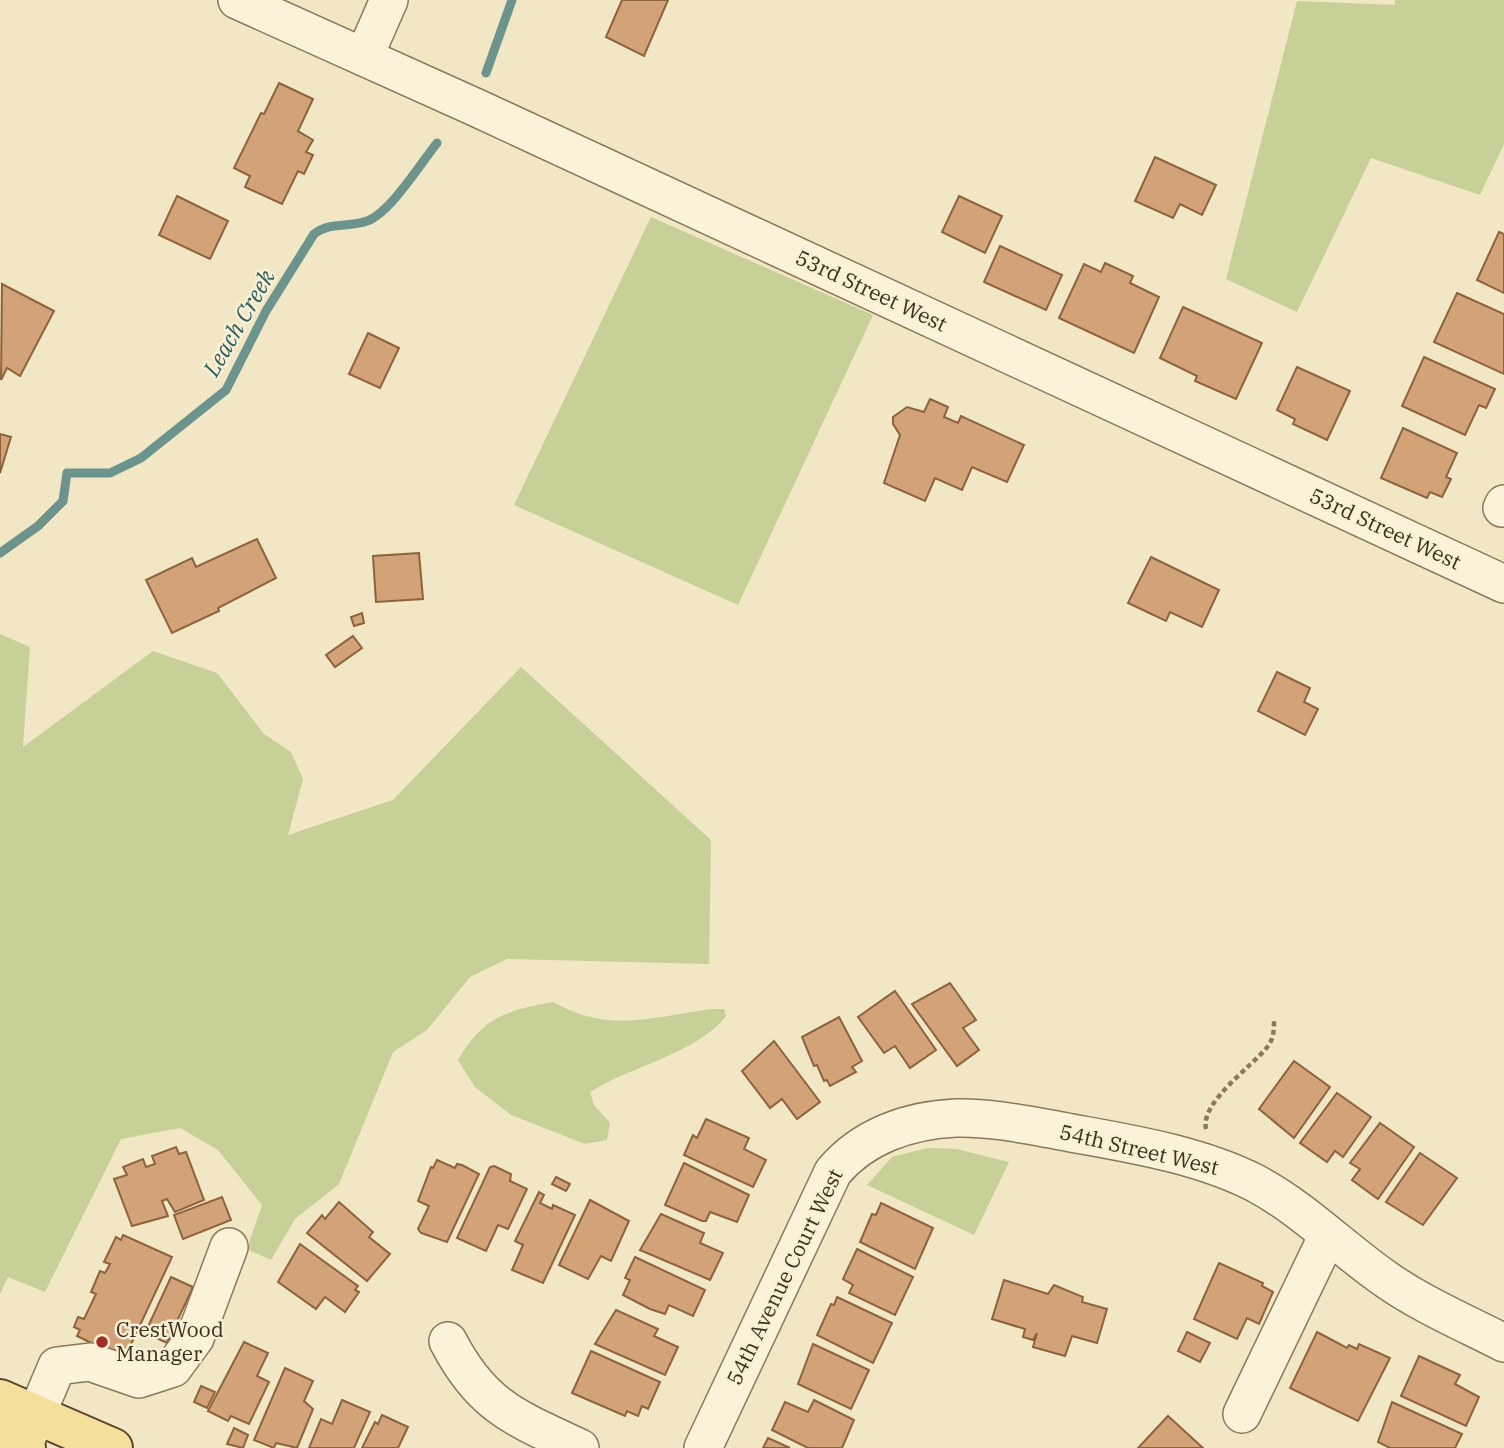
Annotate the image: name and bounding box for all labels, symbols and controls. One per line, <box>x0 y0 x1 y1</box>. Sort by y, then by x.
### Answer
street label: 53rd Street West <box>791 243 952 337</box>
water label: Leach Creek <box>195 263 281 382</box>
street label: 53rd Street West <box>1305 481 1466 575</box>
street label: 54th Street West <box>1057 1117 1222 1181</box>
street label: 54th Avenue Court West <box>719 1164 849 1389</box>
place label: CrestWood Manager <box>116 1315 224 1367</box>
marker: CrestWood Manager <box>94 1334 110 1350</box>

